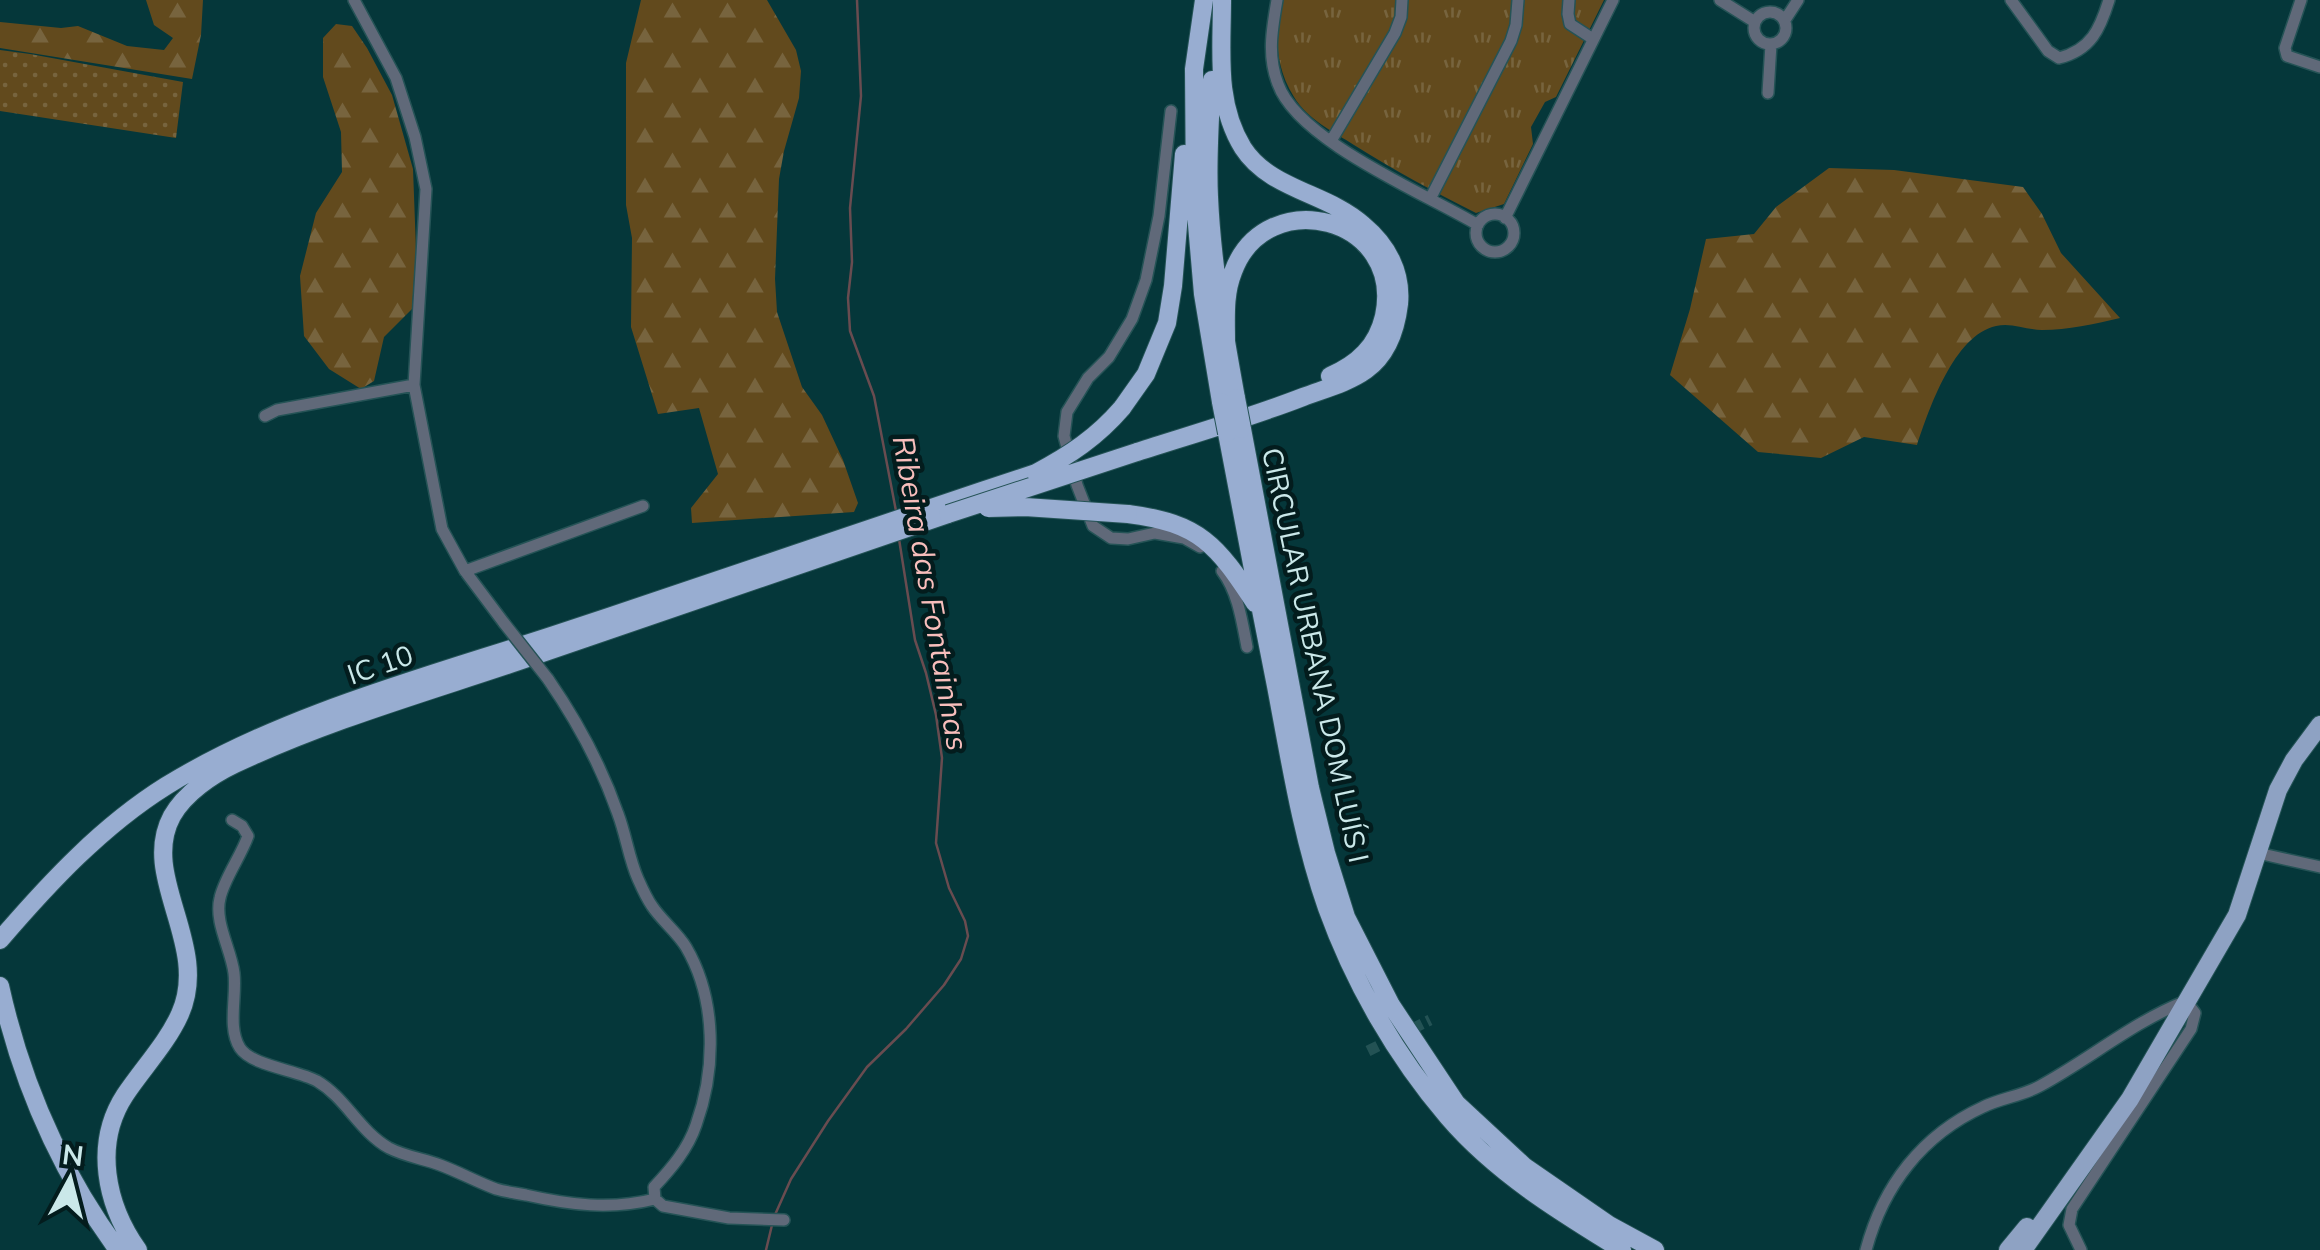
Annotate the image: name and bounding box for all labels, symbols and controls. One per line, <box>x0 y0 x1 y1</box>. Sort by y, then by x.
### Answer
water label: Ribeira das Fontainhas <box>885 432 977 754</box>
street label: CIRCULAR URBANA DOM LUÍS I <box>1255 444 1377 866</box>
street label: IC 10 <box>342 636 418 692</box>
north arrow <box>20 1130 120 1230</box>
text: N <box>60 1136 86 1173</box>

